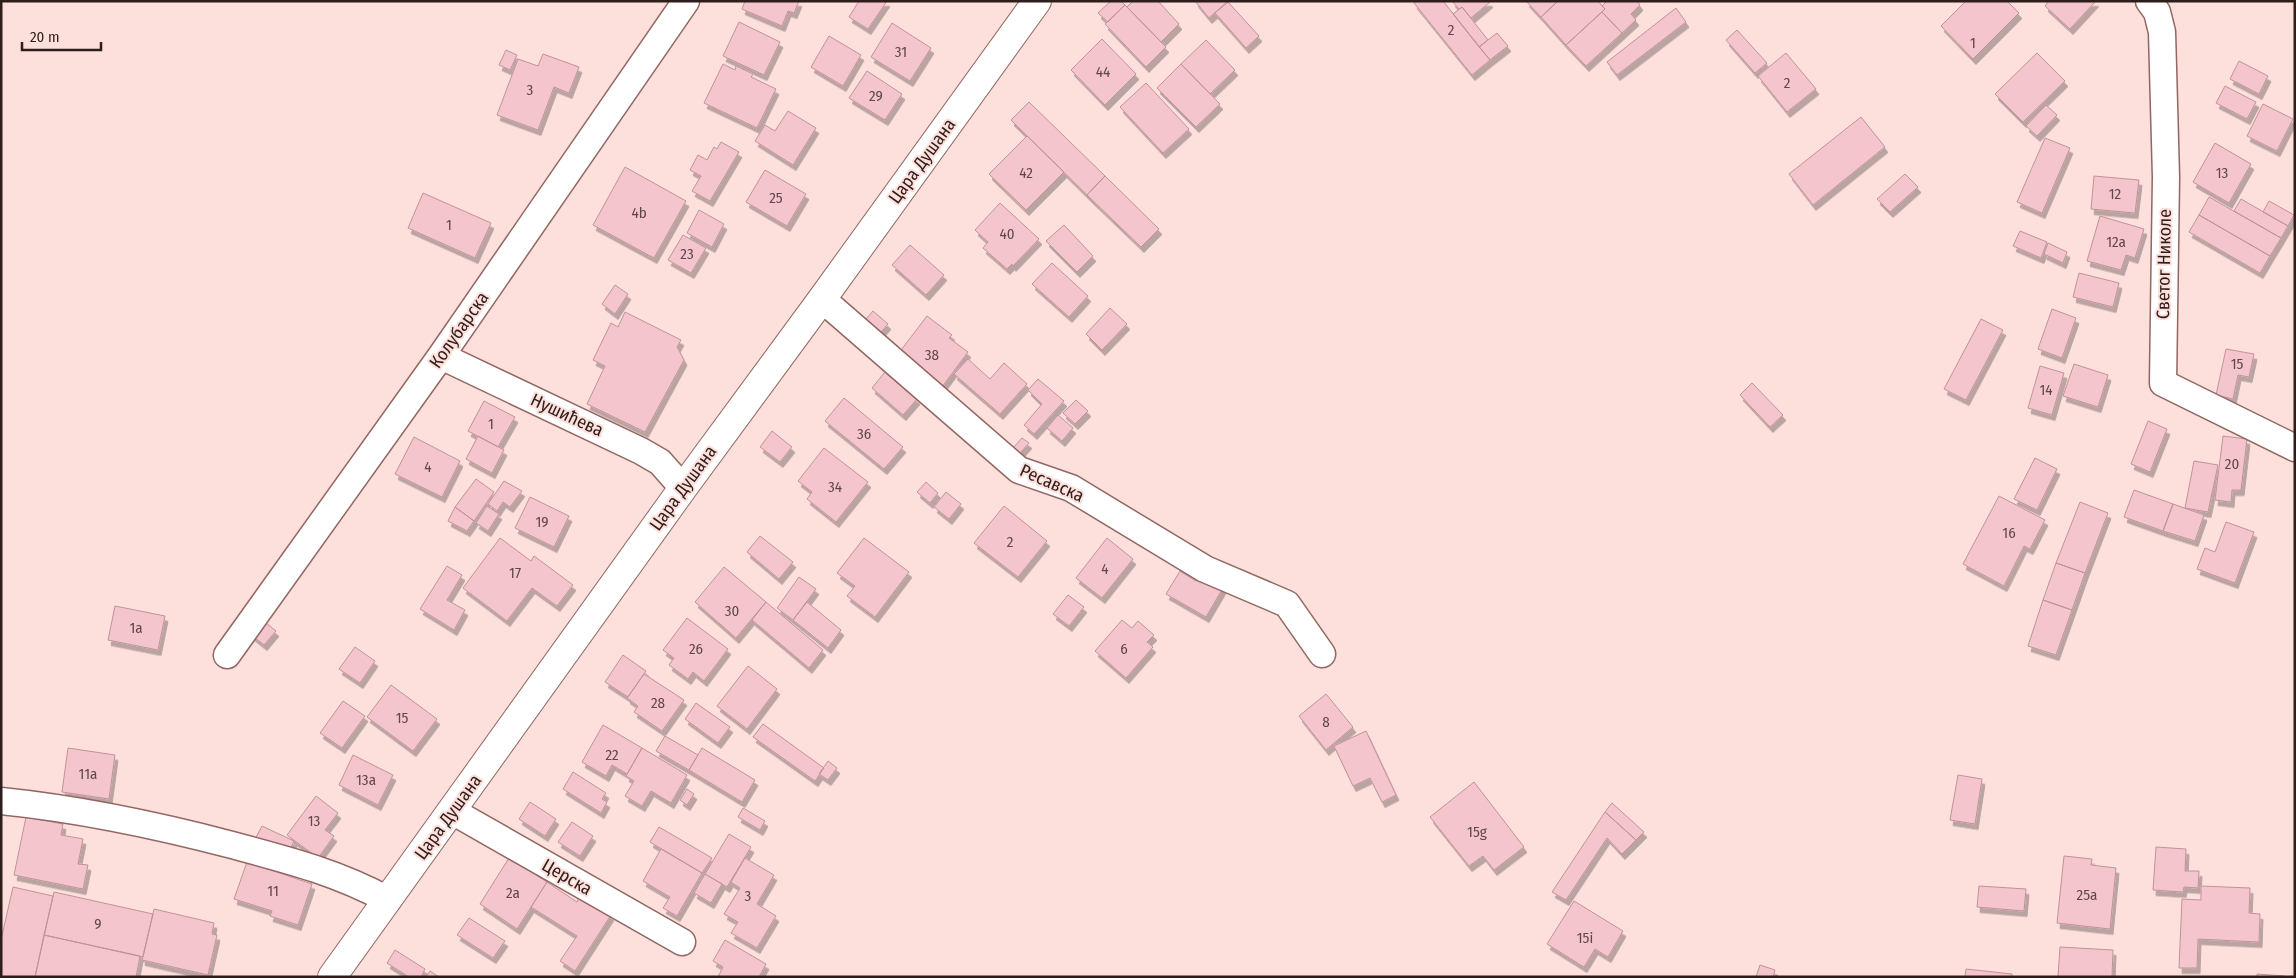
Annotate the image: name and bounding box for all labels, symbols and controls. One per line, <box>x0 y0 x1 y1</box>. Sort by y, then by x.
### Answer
scale bar <box>22 20 101 52</box>
house number: 2 <box>1448 21 1455 39</box>
text: 20 m <box>30 28 60 46</box>
house number: 1 <box>1970 34 1976 52</box>
house number: 31 <box>895 43 907 61</box>
house number: 44 <box>1096 63 1110 81</box>
house number: 2 <box>1784 74 1791 92</box>
house number: 3 <box>527 81 534 99</box>
house number: 29 <box>869 87 883 105</box>
street label: Цара Душана <box>884 114 960 208</box>
house number: 42 <box>1019 164 1033 182</box>
house number: 13 <box>2216 164 2229 182</box>
house number: 12 <box>2109 185 2122 203</box>
house number: 25 <box>769 189 783 207</box>
house number: 4b <box>631 204 647 222</box>
street label: Светог Николе <box>2152 209 2176 319</box>
house number: 1 <box>446 216 452 234</box>
house number: 40 <box>999 225 1015 243</box>
house number: 12a <box>2106 233 2126 251</box>
house number: 23 <box>680 245 694 263</box>
street label: Колубарска <box>425 287 493 372</box>
house number: 38 <box>925 346 939 364</box>
house number: 15 <box>2231 355 2243 373</box>
house number: 14 <box>2039 381 2053 399</box>
street label: Нушићева <box>527 389 607 441</box>
house number: 1 <box>488 415 494 433</box>
house number: 36 <box>857 425 871 443</box>
street label: Цара Душана <box>645 441 721 535</box>
house number: 20 <box>2225 455 2239 473</box>
house number: 4 <box>424 458 432 476</box>
street label: Ресавска <box>1017 459 1088 507</box>
house number: 34 <box>828 478 842 496</box>
house number: 19 <box>535 513 549 531</box>
house number: 16 <box>2002 524 2016 542</box>
house number: 2 <box>1007 533 1014 551</box>
house number: 4 <box>1101 560 1109 578</box>
house number: 17 <box>509 564 521 582</box>
house number: 30 <box>725 602 739 620</box>
house number: 1a <box>129 619 143 637</box>
house number: 26 <box>689 640 703 658</box>
house number: 6 <box>1120 640 1128 658</box>
house number: 28 <box>651 694 665 712</box>
house number: 15 <box>396 709 408 727</box>
house number: 8 <box>1322 713 1330 731</box>
house number: 22 <box>605 746 619 764</box>
house number: 11a <box>79 765 97 783</box>
street label: Цара Душана <box>410 770 486 864</box>
house number: 13a <box>356 771 376 789</box>
house number: 13 <box>308 812 321 830</box>
house number: 15g <box>1467 823 1487 841</box>
street label: Церска <box>538 854 596 900</box>
house number: 11 <box>267 882 279 900</box>
house number: 2a <box>506 884 520 902</box>
house number: 25a <box>2077 886 2097 904</box>
house number: 3 <box>745 887 752 905</box>
house number: 9 <box>94 915 102 933</box>
house number: 15i <box>1577 929 1593 947</box>

